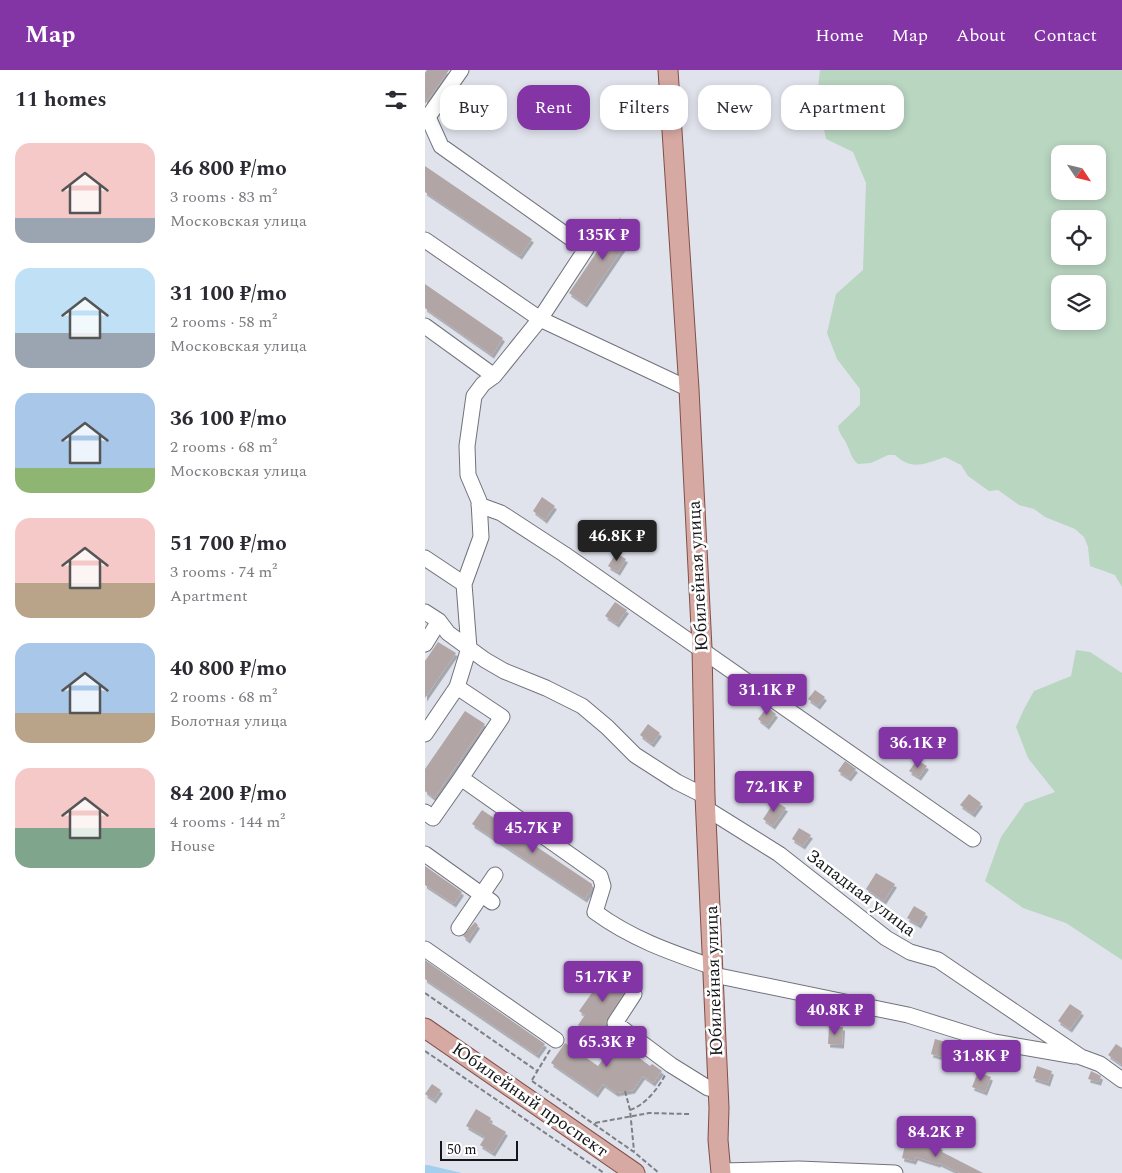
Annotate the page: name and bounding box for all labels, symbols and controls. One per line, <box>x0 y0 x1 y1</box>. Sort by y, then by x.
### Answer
text: Map <box>25 17 75 53</box>
text: Home <box>815 22 864 49</box>
text: Map <box>892 22 928 49</box>
text: About <box>956 22 1006 49</box>
text: Contact <box>1034 22 1097 49</box>
text: 11 homes <box>15 84 107 116</box>
chip: Buy <box>440 85 507 130</box>
chip: Rent <box>517 85 590 130</box>
chip: Filters <box>600 85 688 130</box>
chip: New <box>698 85 771 130</box>
chip: Apartment <box>781 85 904 130</box>
icon: filters <box>382 86 410 114</box>
north arrow <box>1051 145 1106 200</box>
map controls <box>1051 145 1106 330</box>
text: 46 800 ₽/mo <box>170 153 287 185</box>
icon: home <box>55 163 115 223</box>
text: 3 rooms · 83 m² <box>170 185 277 209</box>
text: Московская улица <box>170 209 307 233</box>
button: locate <box>1051 210 1106 265</box>
pin: 135K ₽ <box>562 218 644 261</box>
text: 135K ₽ <box>577 223 629 247</box>
button: layers <box>1051 275 1106 330</box>
text: 31 100 ₽/mo <box>170 278 287 310</box>
icon: home <box>55 288 115 348</box>
text: 2 rooms · 58 m² <box>170 310 277 334</box>
text: Московская улица <box>170 334 307 358</box>
text: 36 100 ₽/mo <box>170 403 287 435</box>
icon: home <box>55 413 115 473</box>
text: 2 rooms · 68 m² <box>170 435 277 459</box>
text: Московская улица <box>170 459 307 483</box>
street label: Юбилейная улица <box>681 500 715 652</box>
pin: 46.8K ₽ <box>571 520 663 562</box>
text: 46.8K ₽ <box>589 524 645 548</box>
text: 51 700 ₽/mo <box>170 528 287 560</box>
icon: home <box>55 538 115 598</box>
text: 3 rooms · 74 m² <box>170 560 277 584</box>
text: Apartment <box>170 584 248 608</box>
text: 40 800 ₽/mo <box>170 653 287 685</box>
icon: home <box>55 663 115 723</box>
pin: 31.1K ₽ <box>721 674 813 716</box>
text: 31.1K ₽ <box>739 678 795 702</box>
text: 2 rooms · 68 m² <box>170 685 277 709</box>
text: Болотная улица <box>170 709 287 733</box>
pin: 36.1K ₽ <box>872 726 964 769</box>
text: 36.1K ₽ <box>890 731 946 755</box>
pin: 72.1K ₽ <box>728 770 820 813</box>
text: 72.1K ₽ <box>746 775 802 799</box>
text: 84 200 ₽/mo <box>170 778 287 810</box>
icon: home <box>55 788 115 848</box>
text: 4 rooms · 144 m² <box>170 810 285 834</box>
pin: 45.7K ₽ <box>487 812 579 854</box>
text: 45.7K ₽ <box>505 816 561 840</box>
text: House <box>170 834 215 858</box>
street label: Западная улица <box>800 843 922 943</box>
street label: Юбилейная улица <box>698 905 730 1057</box>
pin: 51.7K ₽ <box>557 960 649 1003</box>
text: 51.7K ₽ <box>575 965 631 989</box>
pin: 40.8K ₽ <box>789 994 881 1036</box>
text: 40.8K ₽ <box>807 998 863 1022</box>
pin: 65.3K ₽ <box>561 1026 653 1068</box>
text: 65.3K ₽ <box>579 1030 635 1054</box>
street label: Юбилейный проспект <box>446 1036 614 1164</box>
pin: 31.8K ₽ <box>935 1040 1027 1082</box>
text: 31.8K ₽ <box>953 1044 1009 1068</box>
pin: 84.2K ₽ <box>890 1116 982 1158</box>
text: 84.2K ₽ <box>908 1120 964 1144</box>
scale bar <box>440 1138 517 1161</box>
text: 50 m <box>447 1139 477 1160</box>

